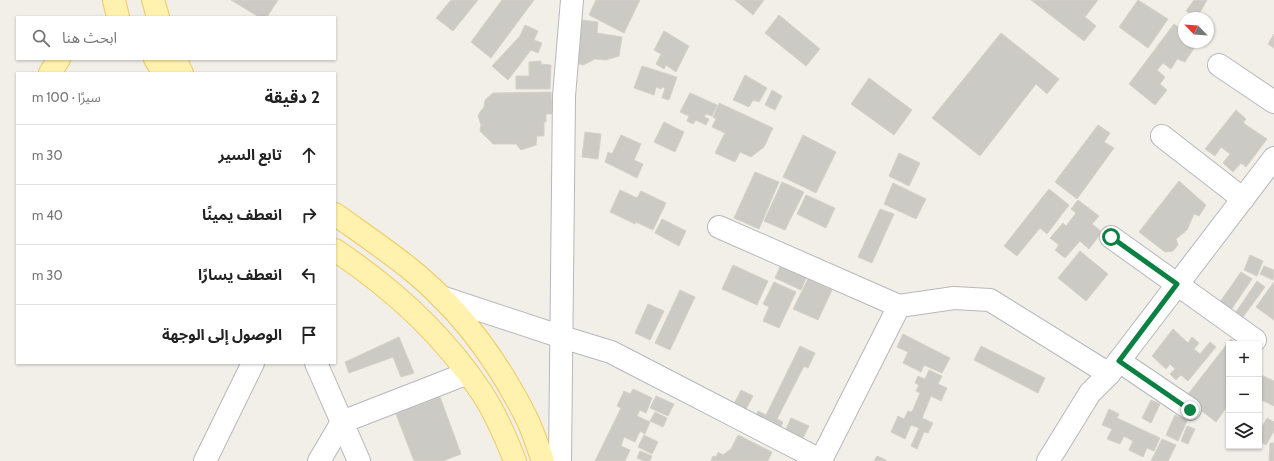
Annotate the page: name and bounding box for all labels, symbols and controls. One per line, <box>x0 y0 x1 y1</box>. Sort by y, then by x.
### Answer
north arrow <box>1178 12 1214 48</box>
search box <box>16 16 336 60</box>
icon: search <box>30 27 52 49</box>
text: ابحث هنا <box>62 29 117 47</box>
text: 2 دقيقة <box>264 87 320 107</box>
text: سيرًا · 100 m <box>32 89 101 105</box>
icon: ahead <box>298 144 320 166</box>
text: تابع السير <box>218 146 282 164</box>
text: 30 m <box>32 147 62 163</box>
icon: right <box>298 204 320 226</box>
text: انعطف يمينًا <box>202 206 282 224</box>
text: 40 m <box>32 207 63 223</box>
route start <box>1102 228 1120 246</box>
icon: left <box>298 264 320 286</box>
text: انعطف يسارًا <box>198 266 282 284</box>
text: 30 m <box>32 267 62 283</box>
icon: arrive <box>298 324 320 346</box>
text: الوصول إلى الوجهة <box>162 326 282 344</box>
map controls <box>1226 341 1262 449</box>
button: + <box>1226 341 1262 377</box>
button: − <box>1226 377 1262 413</box>
route end <box>1181 401 1199 419</box>
button: layers <box>1226 413 1262 449</box>

